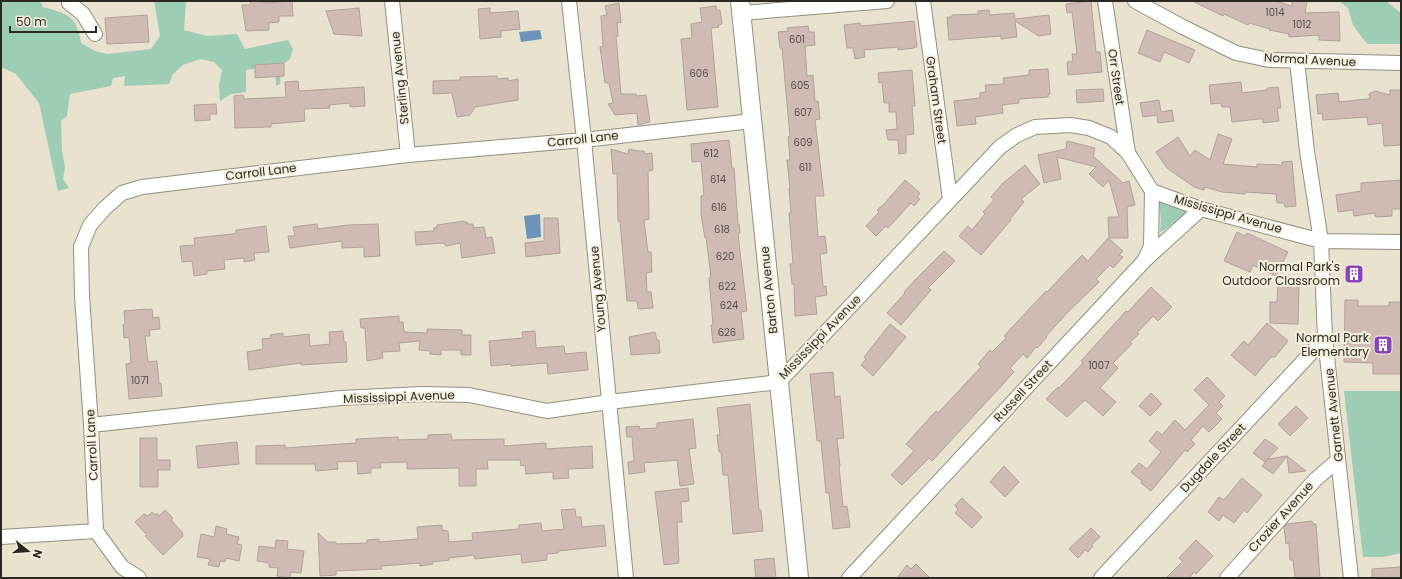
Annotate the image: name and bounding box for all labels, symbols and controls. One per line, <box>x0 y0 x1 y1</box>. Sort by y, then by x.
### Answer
house number: 1014 <box>1266 5 1284 20</box>
scale bar <box>10 8 96 34</box>
text: 50 m <box>16 13 47 30</box>
house number: 1012 <box>1293 17 1311 32</box>
street label: Sterling Avenue <box>386 31 413 125</box>
house number: 601 <box>789 32 805 47</box>
street label: Orr Street <box>1104 48 1129 106</box>
street label: Normal Avenue <box>1264 49 1357 70</box>
street label: Graham Street <box>922 55 951 145</box>
house number: 606 <box>690 66 708 81</box>
house number: 605 <box>791 78 809 93</box>
house number: 607 <box>794 105 813 120</box>
street label: Carroll Lane <box>546 126 619 151</box>
house number: 609 <box>794 135 812 150</box>
house number: 612 <box>703 146 719 161</box>
street label: Carroll Lane <box>224 159 297 184</box>
house number: 611 <box>799 160 811 175</box>
house number: 614 <box>710 172 726 187</box>
street label: Mississippi Avenue <box>1172 190 1284 237</box>
house number: 616 <box>711 200 727 215</box>
house number: 618 <box>714 222 730 237</box>
street label: Young Avenue <box>585 245 610 333</box>
street label: Barton Avenue <box>755 245 782 335</box>
house number: 620 <box>716 249 734 264</box>
place label: Normal Park's Outdoor Classroom <box>1222 258 1340 289</box>
building icon: Normal Park's Outdoor Classroom <box>1343 263 1365 285</box>
house number: 622 <box>718 279 736 294</box>
street label: Mississippi Avenue <box>775 291 865 383</box>
house number: 624 <box>720 298 738 313</box>
house number: 626 <box>718 325 736 340</box>
place label: Normal Park Elementary <box>1296 329 1370 360</box>
building icon: Normal Park Elementary <box>1372 334 1394 356</box>
street label: Russell Street <box>989 356 1056 425</box>
house number: 1007 <box>1088 358 1110 373</box>
street label: Garnett Avenue <box>1320 367 1347 463</box>
house number: 1071 <box>131 373 149 388</box>
street label: Mississippi Avenue <box>343 386 455 407</box>
street label: Carroll Lane <box>81 409 102 481</box>
street label: Dugdale Street <box>1176 419 1249 496</box>
street label: Crozier Avenue <box>1244 478 1317 556</box>
north arrow <box>8 531 48 571</box>
text: N <box>29 548 46 560</box>

